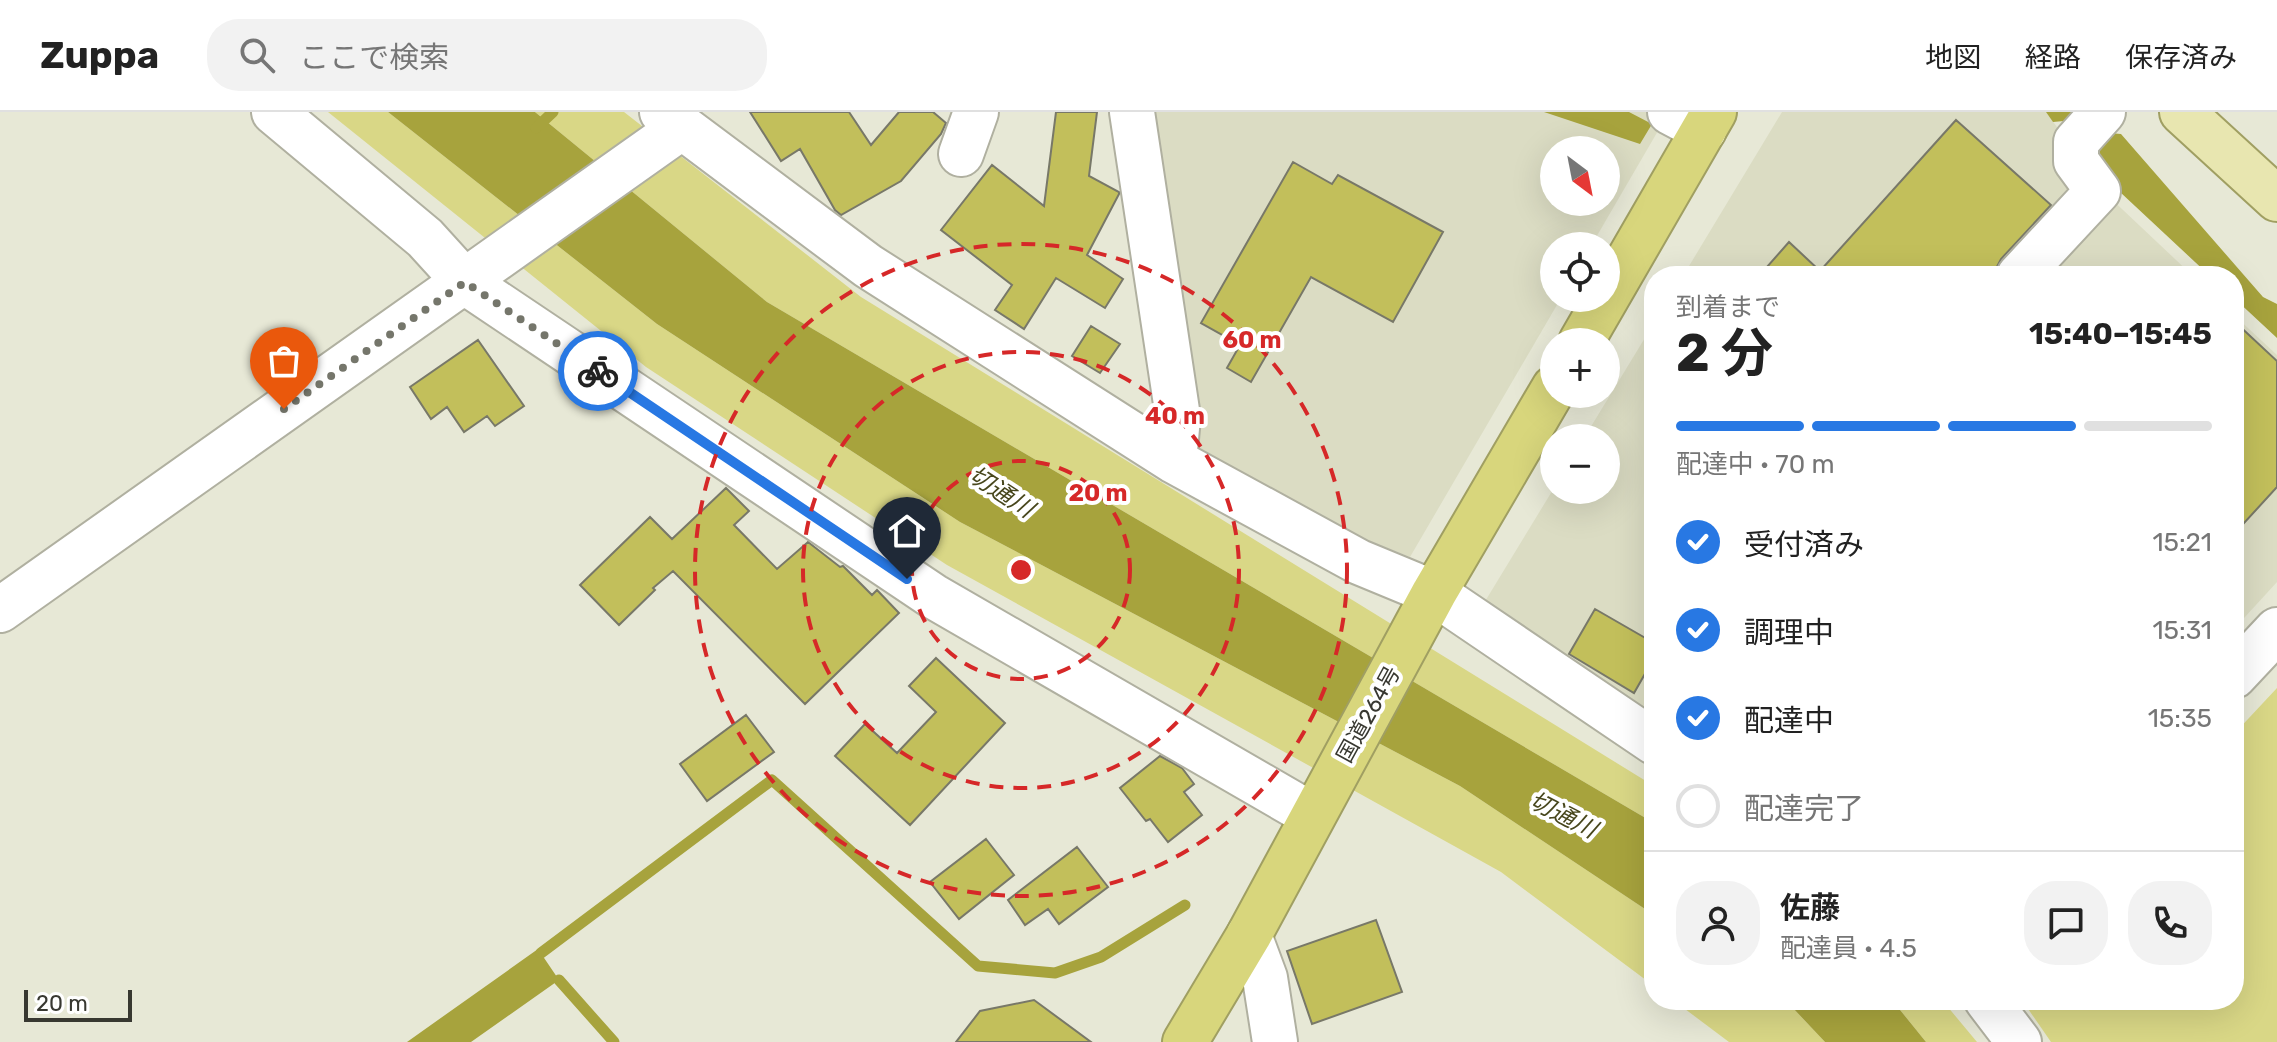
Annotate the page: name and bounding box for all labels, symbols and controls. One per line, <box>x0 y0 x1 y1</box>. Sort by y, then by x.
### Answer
search box <box>207 19 767 91</box>
text: Zuppa <box>40 32 159 78</box>
icon: search <box>235 33 279 77</box>
text: ここで検索 <box>299 40 449 76</box>
text: 地図 <box>1925 41 1981 74</box>
text: 経路 <box>2025 41 2081 74</box>
text: 保存済み <box>2125 41 2237 74</box>
north arrow <box>1540 136 1620 216</box>
map controls <box>1540 136 1620 504</box>
button: locate <box>1540 232 1620 312</box>
text: 到着まで <box>1676 292 1780 323</box>
text: 15:40–15:45 <box>2029 316 2212 352</box>
text: 2 分 <box>1676 322 1773 384</box>
text: 60 m <box>1222 326 1282 354</box>
pin <box>250 327 318 409</box>
button: + <box>1540 328 1620 408</box>
courier <box>558 331 638 411</box>
icon: bag <box>262 339 306 383</box>
icon: bike <box>576 349 620 393</box>
text: 40 m <box>1145 402 1205 430</box>
button: − <box>1540 424 1620 504</box>
text: 配達中 · 70 m <box>1676 449 1835 480</box>
water label: 切通川 <box>963 461 1041 525</box>
text: 20 m <box>1068 479 1128 507</box>
pin <box>873 497 941 579</box>
icon: home <box>885 509 929 553</box>
icon: check <box>1676 520 1720 564</box>
text: 受付済み <box>1744 527 1864 563</box>
text: 15:21 <box>2152 527 2212 558</box>
centre of rings <box>1007 556 1035 584</box>
icon: check <box>1676 608 1720 652</box>
text: 調理中 <box>1744 615 1834 651</box>
text: 15:31 <box>2152 615 2212 646</box>
street label: 国道264号 <box>1331 661 1406 767</box>
icon: check <box>1676 696 1720 740</box>
text: 配達中 <box>1744 703 1834 739</box>
text: 15:35 <box>2148 703 2212 734</box>
water label: 切通川 <box>1525 786 1604 845</box>
text: 配達完了 <box>1744 791 1864 827</box>
button: person <box>1676 881 1760 965</box>
button: chat <box>2024 881 2108 965</box>
button: phone <box>2128 881 2212 965</box>
text: 佐藤 <box>1780 890 1840 926</box>
text: 配達員 · 4.5 <box>1780 933 1917 964</box>
scale bar <box>24 986 132 1022</box>
text: 20 m <box>36 990 88 1017</box>

